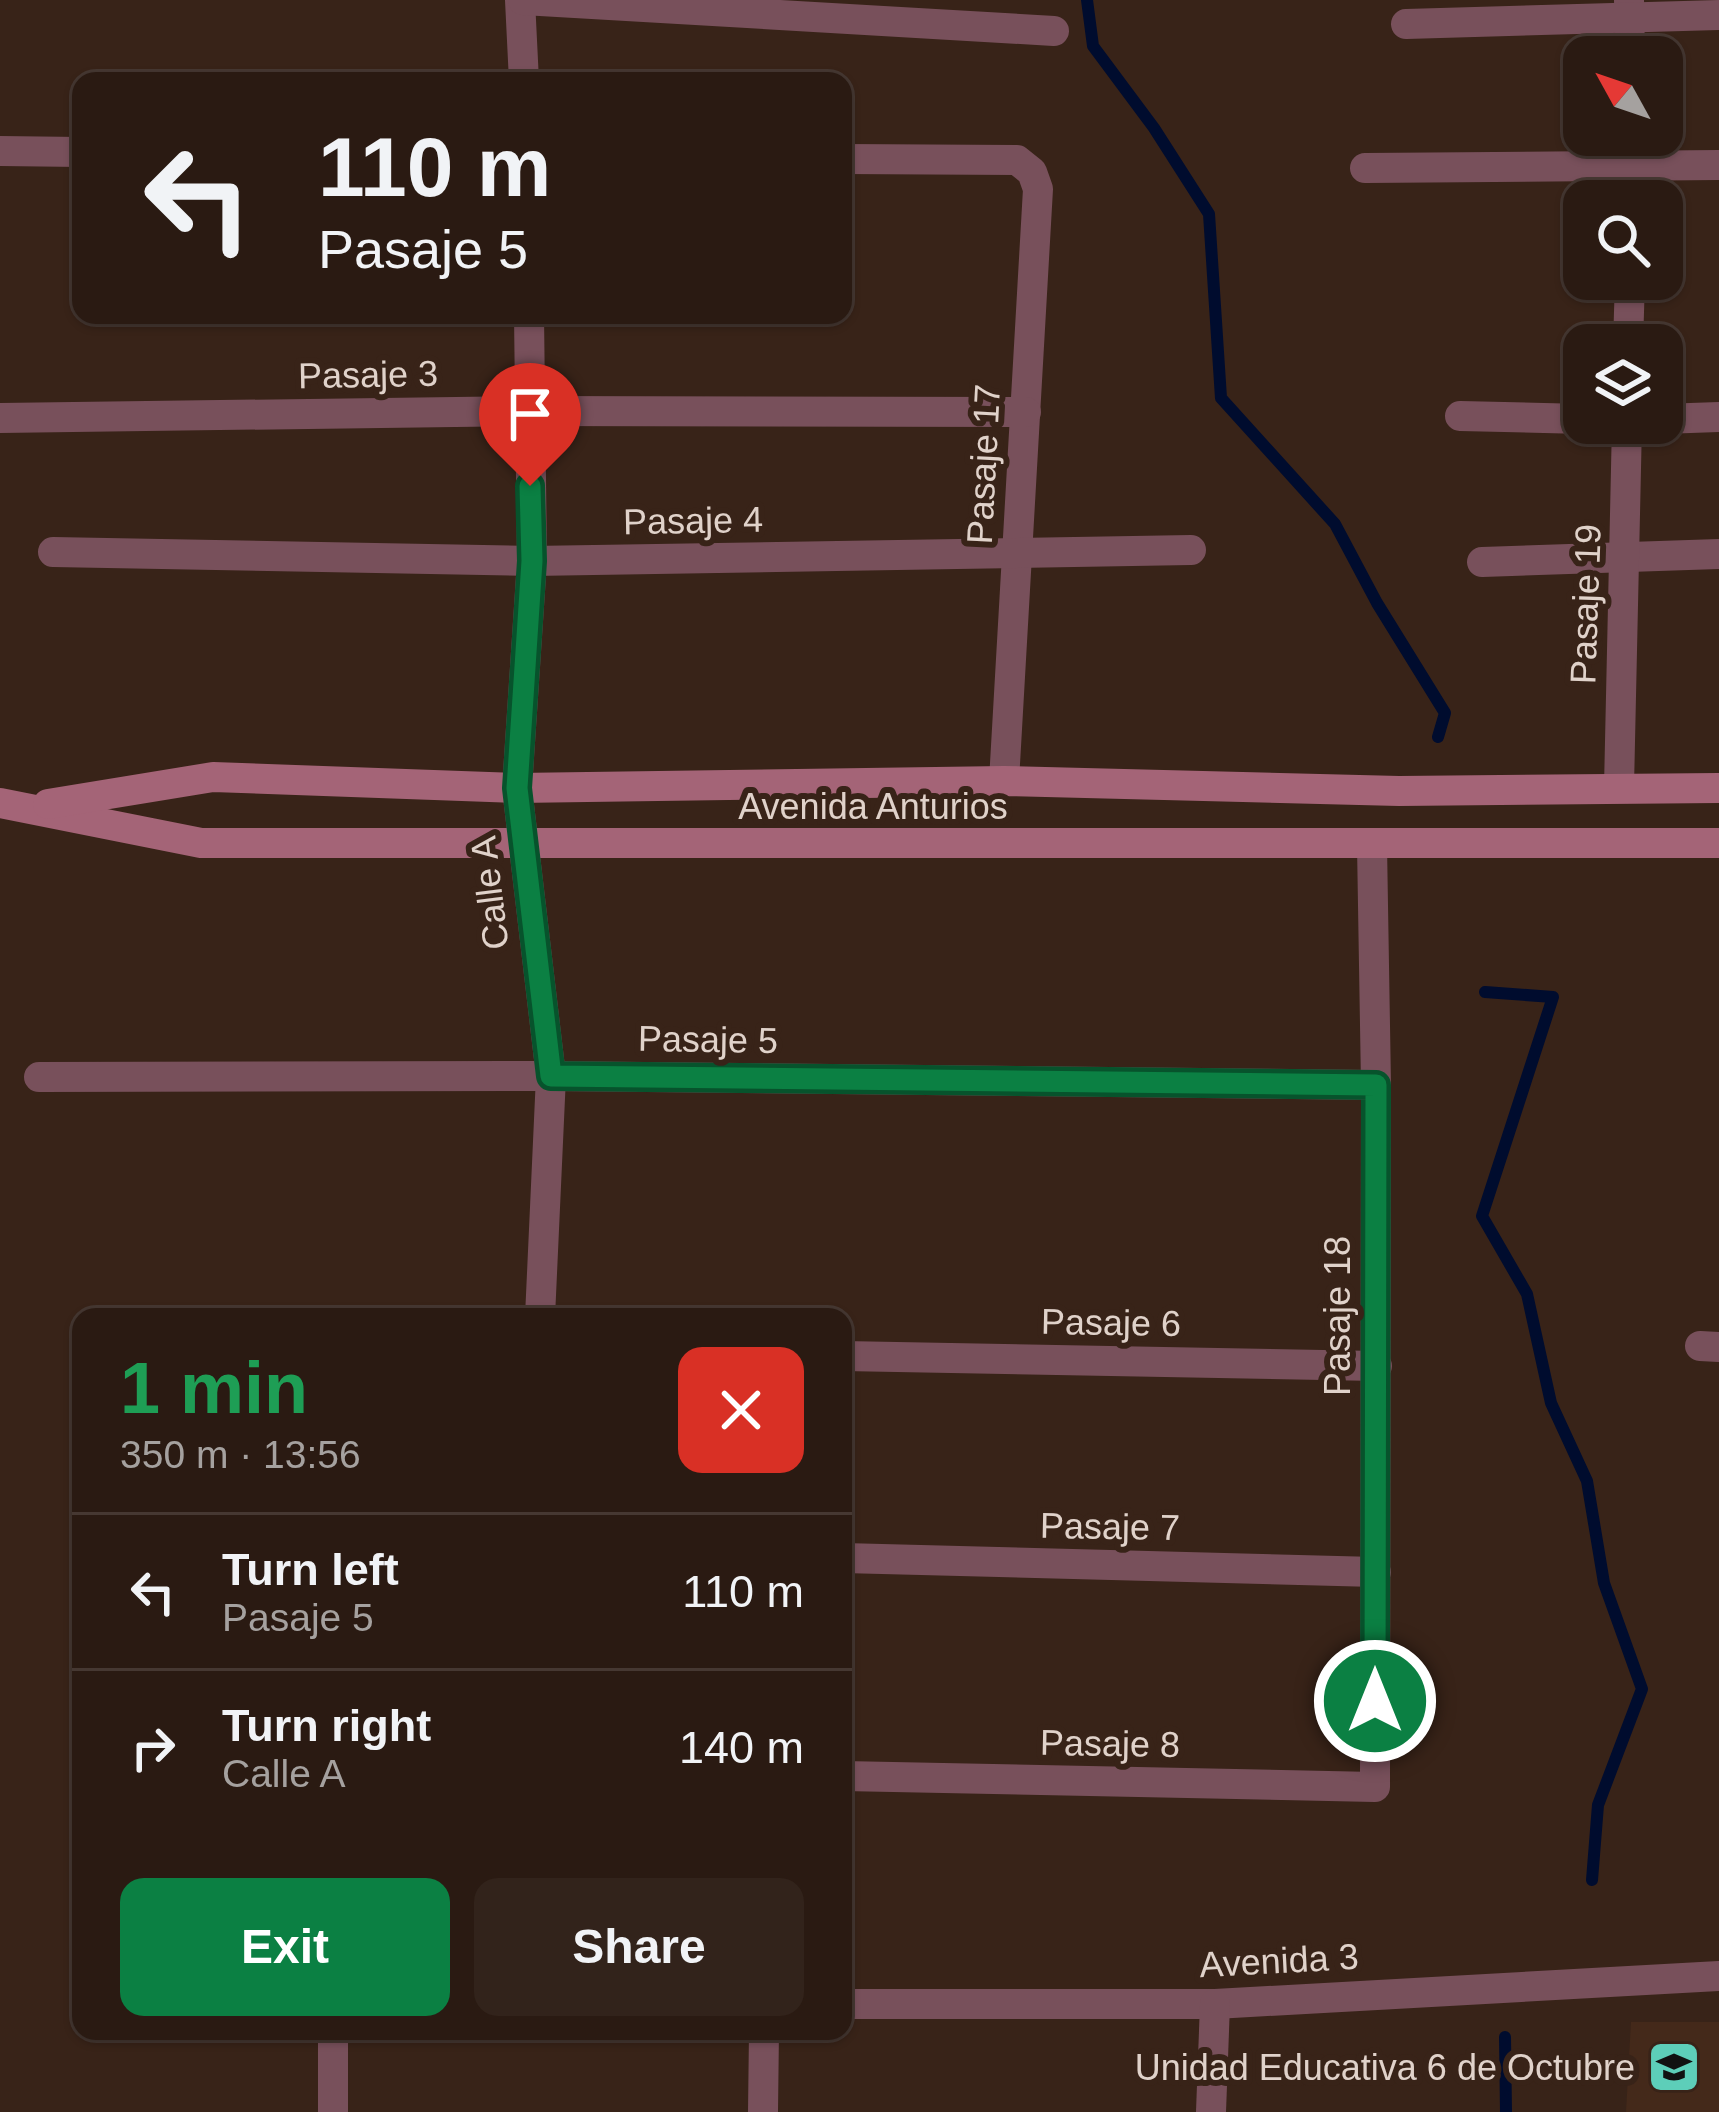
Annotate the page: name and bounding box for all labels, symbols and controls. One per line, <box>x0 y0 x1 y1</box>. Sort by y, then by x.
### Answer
north arrow <box>1563 36 1683 156</box>
map controls <box>1563 36 1683 444</box>
icon: left <box>120 120 276 276</box>
text: 110 m <box>318 120 552 214</box>
button: search <box>1563 180 1683 300</box>
text: Pasaje 5 <box>318 219 528 279</box>
button: layers <box>1563 324 1683 444</box>
street label: Pasaje 3 <box>298 353 438 396</box>
pin <box>479 363 581 486</box>
icon: arrive <box>497 381 563 447</box>
street label: Pasaje 17 <box>959 383 1008 545</box>
street label: Pasaje 4 <box>623 499 763 542</box>
street label: Pasaje 19 <box>1562 523 1609 685</box>
street label: Avenida Anturios <box>738 786 1008 827</box>
street label: Calle A <box>462 834 517 952</box>
street label: Pasaje 5 <box>638 1018 778 1061</box>
street label: Pasaje 18 <box>1317 1236 1358 1396</box>
street label: Pasaje 6 <box>1041 1301 1181 1344</box>
button: close <box>678 1347 804 1473</box>
text: 1 min <box>120 1348 308 1428</box>
text: 350 m · 13:56 <box>120 1433 361 1476</box>
street label: Pasaje 7 <box>1040 1505 1180 1548</box>
text: Turn left <box>222 1544 399 1595</box>
icon: left <box>120 1559 186 1625</box>
text: 110 m <box>682 1566 804 1617</box>
text: Pasaje 5 <box>222 1596 374 1639</box>
position arrow <box>1312 1638 1438 1764</box>
text: Turn right <box>222 1700 431 1751</box>
icon: right <box>120 1715 186 1781</box>
text: 140 m <box>679 1722 804 1773</box>
street label: Pasaje 8 <box>1040 1722 1180 1765</box>
text: Calle A <box>222 1752 346 1795</box>
button: Exit <box>120 1878 450 2016</box>
button: Share <box>474 1878 804 2016</box>
street label: Avenida 3 <box>1198 1936 1360 1985</box>
school or university icon: Unidad Educativa 6 de Octubre <box>1646 2039 1702 2095</box>
place label: Unidad Educativa 6 de Octubre <box>1135 2047 1635 2088</box>

